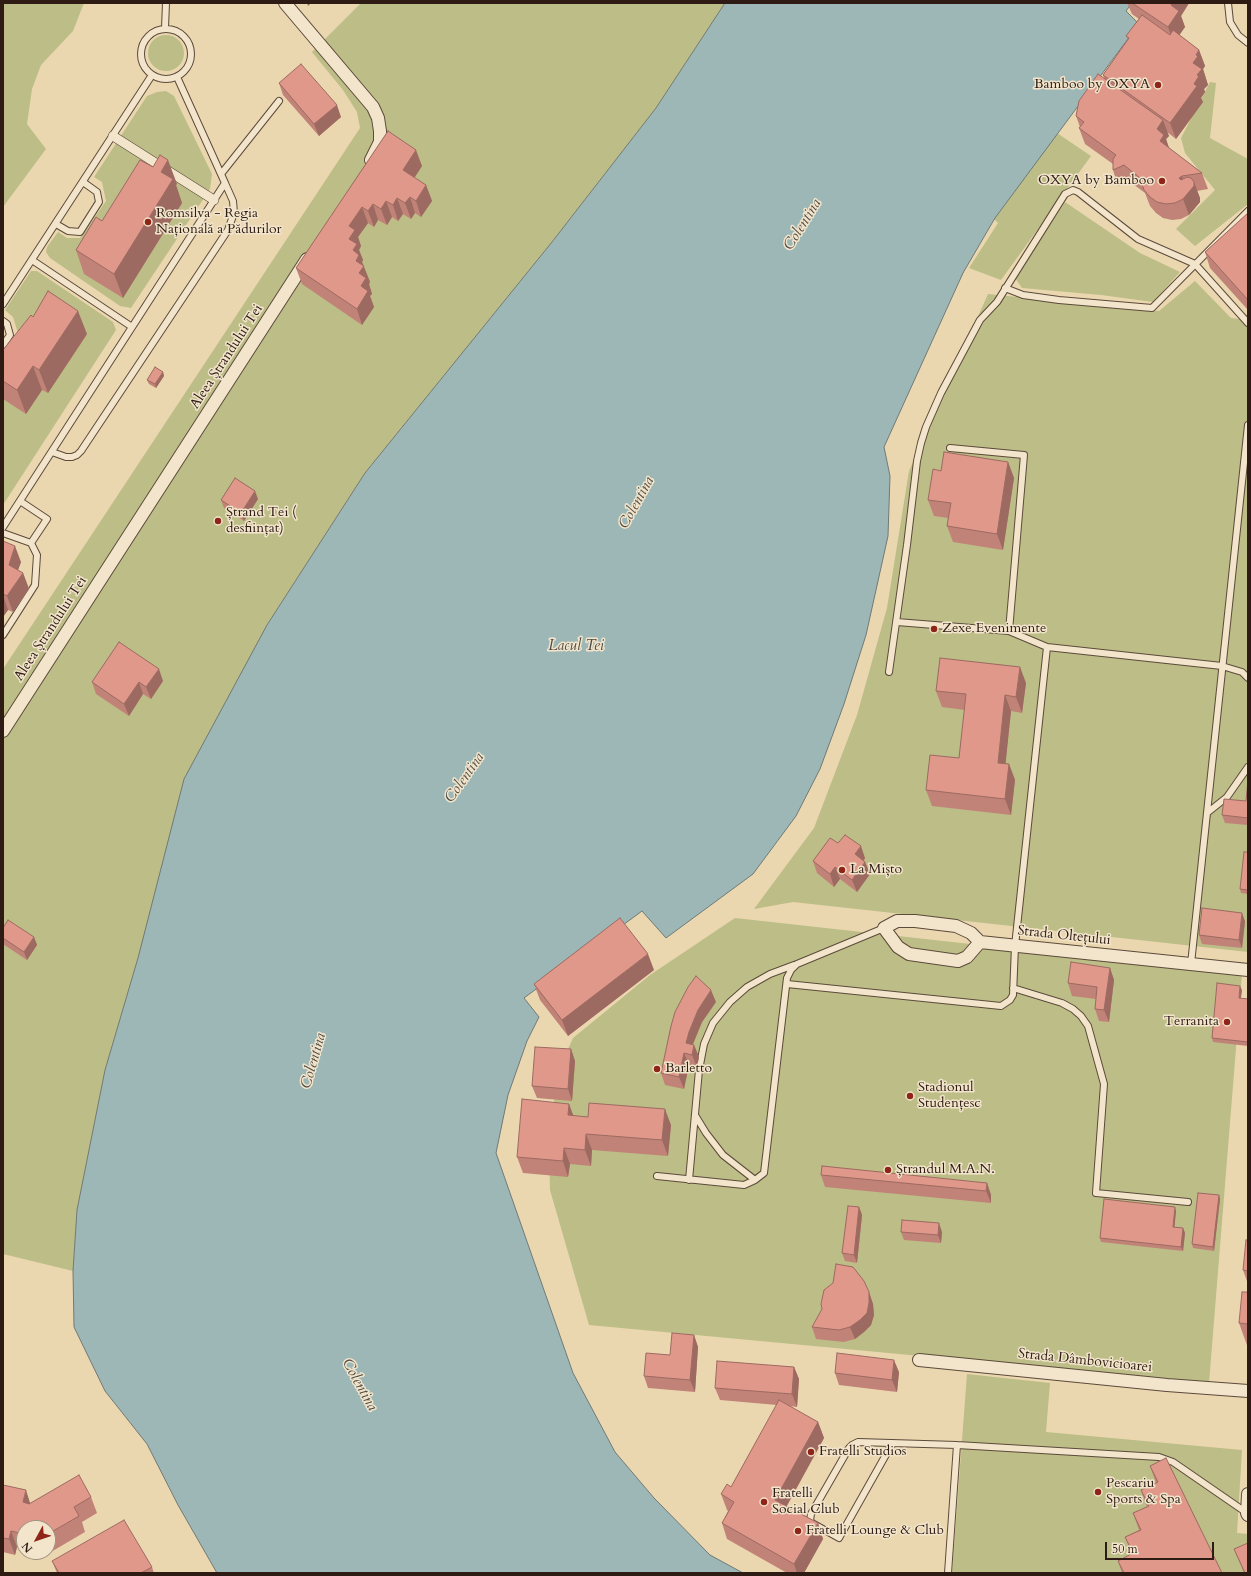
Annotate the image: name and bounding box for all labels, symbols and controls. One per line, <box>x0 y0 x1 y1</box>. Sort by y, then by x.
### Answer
place label: Bamboo by OXYA <box>1034 77 1150 93</box>
marker: Bamboo by OXYA <box>1153 80 1163 90</box>
place label: OXYA by Bamboo <box>1038 173 1154 189</box>
marker: OXYA by Bamboo <box>1157 176 1167 186</box>
water label: Colentina <box>780 196 826 254</box>
place label: Romsilva - Regia Națională a Pădurilor <box>156 206 282 238</box>
marker: Romsilva - Regia Națională a Pădurilor <box>143 217 153 227</box>
street label: Aleea Ștrandului Tei <box>187 302 267 412</box>
water label: Colentina <box>615 474 659 532</box>
place label: Ștrand Tei ( desființat) <box>226 505 297 538</box>
marker: Ștrand Tei ( desființat) <box>213 516 223 526</box>
street label: Aleea Ștrandului Tei <box>11 574 91 684</box>
place label: Zexe Evenimente <box>942 621 1046 637</box>
marker: Zexe Evenimente <box>929 624 939 634</box>
water label: Lacul Tei <box>548 638 604 656</box>
water label: Colentina <box>441 749 489 807</box>
place label: La Mișto <box>850 862 902 878</box>
marker: La Mișto <box>837 865 847 875</box>
street label: Strada Oltețului <box>1017 923 1111 949</box>
place label: Terranita <box>1164 1014 1219 1030</box>
marker: Terranita <box>1222 1017 1232 1027</box>
water label: Colentina <box>297 1031 331 1091</box>
place label: Barletto <box>665 1061 712 1077</box>
marker: Barletto <box>652 1064 662 1074</box>
place label: Stadionul Studențesc <box>918 1080 981 1112</box>
marker: Stadionul Studențesc <box>905 1091 915 1101</box>
place label: Ștrandul M.A.N. <box>896 1162 995 1178</box>
marker: Ștrandul M.A.N. <box>883 1165 893 1175</box>
street label: Strada Dâmbovicioarei <box>1017 1346 1153 1376</box>
water label: Colentina <box>337 1356 381 1414</box>
place label: Fratelli Studios <box>819 1444 906 1460</box>
marker: Fratelli Studios <box>806 1447 816 1457</box>
place label: Pescariu Sports & Spa <box>1106 1476 1181 1508</box>
place label: Fratelli Social Club <box>772 1486 840 1518</box>
marker: Pescariu Sports & Spa <box>1093 1487 1103 1497</box>
marker: Fratelli Social Club <box>759 1497 769 1507</box>
north arrow <box>16 1520 56 1560</box>
place label: Fratelli Lounge & Club <box>806 1523 944 1539</box>
marker: Fratelli Lounge & Club <box>793 1526 803 1536</box>
scale bar <box>1107 1534 1216 1560</box>
text: N <box>18 1539 36 1556</box>
text: 50 m <box>1112 1541 1138 1557</box>

